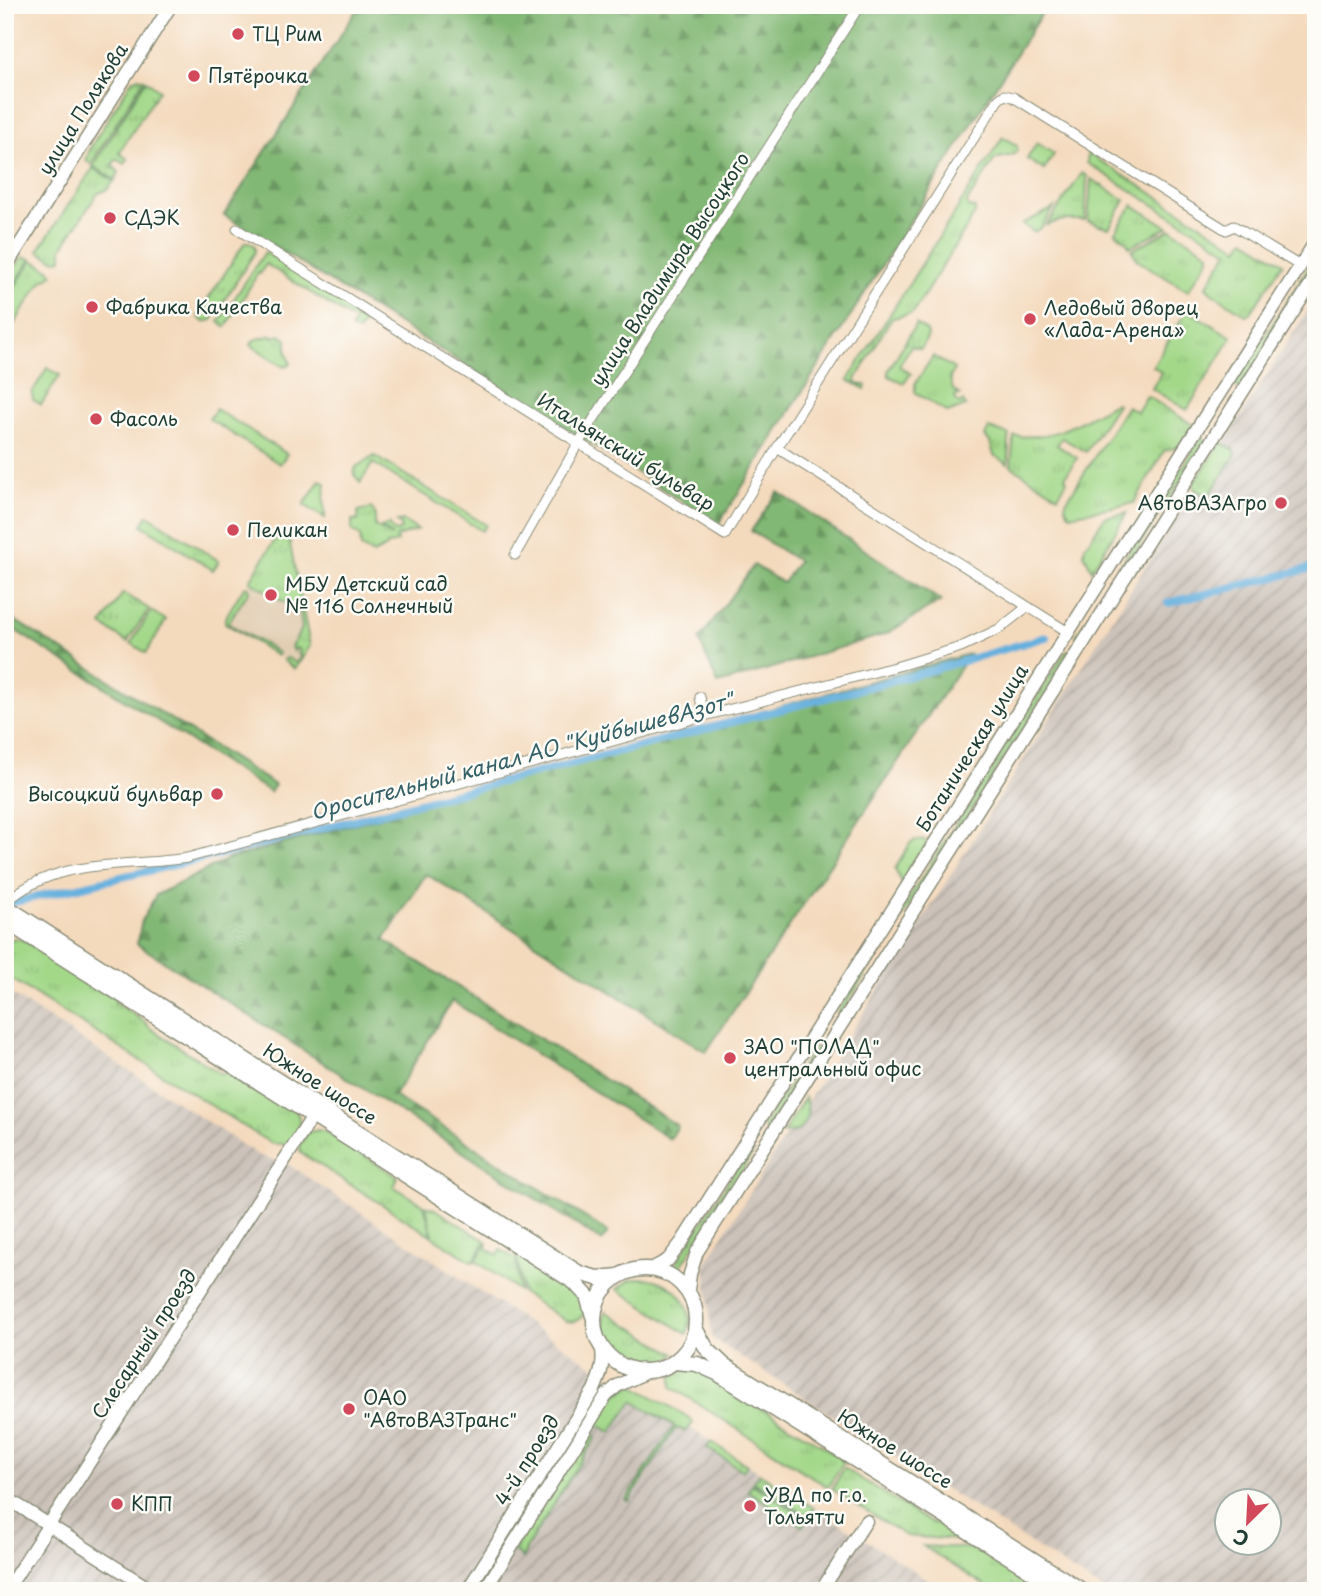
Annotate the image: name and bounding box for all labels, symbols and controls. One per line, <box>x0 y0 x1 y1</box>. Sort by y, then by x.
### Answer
place label: ТЦ Рим <box>252 19 323 47</box>
marker: ТЦ Рим <box>230 26 246 42</box>
street label: улица Полякова <box>30 37 134 180</box>
place label: Пятёрочка <box>208 61 309 89</box>
marker: Пятёрочка <box>186 68 202 84</box>
street label: улица Владимира Высоцкого <box>583 146 755 391</box>
place label: СДЭК <box>124 203 180 231</box>
marker: СДЭК <box>102 210 118 226</box>
place label: Фабрика Качества <box>106 292 282 320</box>
place label: Ледовый дворец «Лада-Арена» <box>1044 293 1198 343</box>
marker: Фабрика Качества <box>84 299 100 315</box>
marker: Ледовый дворец «Лада-Арена» <box>1022 311 1038 327</box>
street label: Итальянский бульвар <box>533 385 720 517</box>
place label: Фасоль <box>110 404 178 432</box>
marker: Фасоль <box>88 411 104 427</box>
place label: АвтоВАЗАгро <box>1138 488 1267 516</box>
marker: АвтоВАЗАгро <box>1273 495 1289 511</box>
place label: Пеликан <box>247 515 328 543</box>
marker: Пеликан <box>225 522 241 538</box>
place label: МБУ Детский сад № 116 Солнечный <box>285 569 453 619</box>
marker: МБУ Детский сад № 116 Солнечный <box>263 587 279 603</box>
street label: Ботаническая улица <box>908 658 1034 837</box>
water label: Оросительный канал АО "КуйбышевАзот" <box>307 682 740 827</box>
place label: Высоцкий бульвар <box>28 779 203 807</box>
marker: Высоцкий бульвар <box>209 786 225 802</box>
place label: ЗАО "ПОЛАД" центральный офис <box>744 1032 921 1082</box>
street label: Южное шоссе <box>258 1036 383 1130</box>
marker: ЗАО "ПОЛАД" центральный офис <box>722 1050 738 1066</box>
street label: Слесарный проезд <box>84 1263 202 1424</box>
place label: ОАО "АвтоВАЗТранс" <box>363 1383 517 1433</box>
marker: ОАО "АвтоВАЗТранс" <box>341 1401 357 1417</box>
street label: Южное шоссе <box>833 1402 958 1495</box>
street label: 4-й проезд <box>487 1409 565 1510</box>
place label: УВД по г.о. Тольятти <box>764 1480 867 1530</box>
north arrow <box>1212 1488 1282 1558</box>
place label: КПП <box>131 1489 173 1517</box>
marker: КПП <box>109 1496 125 1512</box>
marker: УВД по г.о. Тольятти <box>742 1498 758 1514</box>
text: С <box>1228 1523 1253 1554</box>

